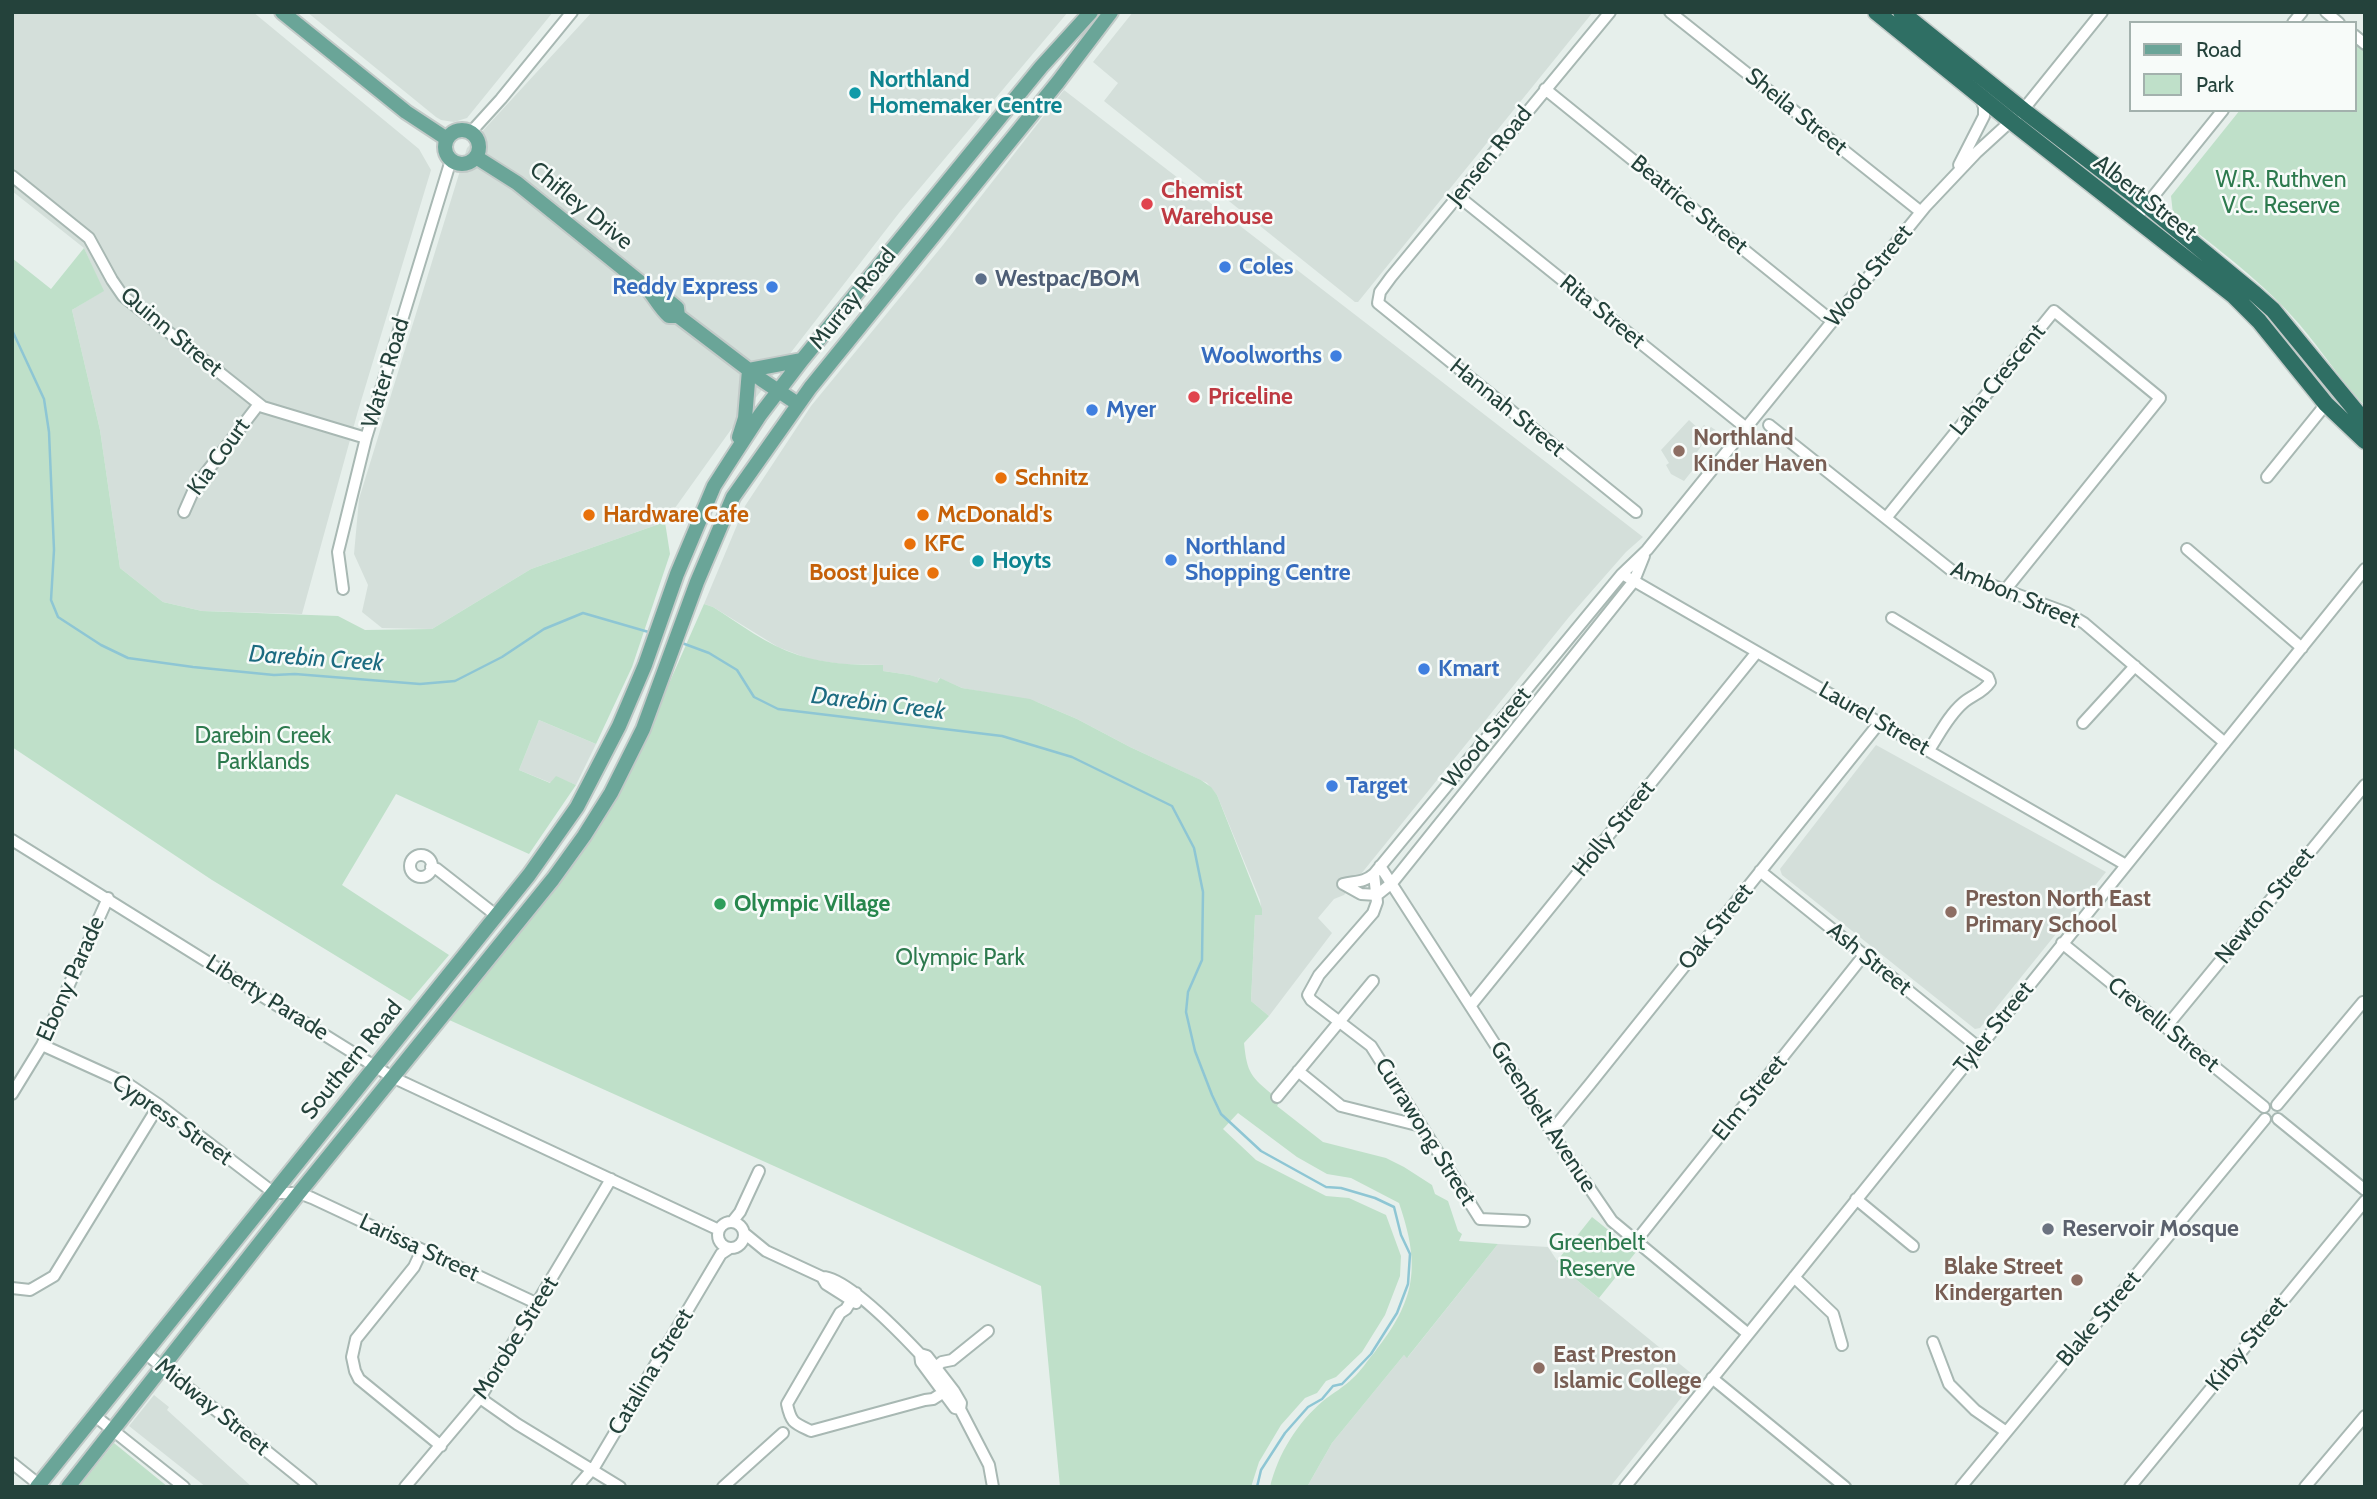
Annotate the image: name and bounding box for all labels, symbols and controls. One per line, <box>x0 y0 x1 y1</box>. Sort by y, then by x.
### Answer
legend <box>2128 21 2356 112</box>
text: Road <box>2196 37 2242 62</box>
street label: Sheila Street <box>1739 63 1853 161</box>
place label: Northland Homemaker Centre <box>869 66 1062 120</box>
text: Park <box>2196 72 2234 97</box>
marker: Northland Homemaker Centre <box>847 85 863 101</box>
street label: Jensen Road <box>1442 101 1538 211</box>
street label: Beatrice Street <box>1625 149 1753 261</box>
street label: Albert Street <box>2088 149 2202 247</box>
street label: Chifley Drive <box>524 156 638 256</box>
park label: W.R. Ruthven V.C. Reserve <box>2216 166 2346 220</box>
place label: Chemist Warehouse <box>1161 177 1273 231</box>
marker: Chemist Warehouse <box>1139 196 1155 212</box>
street label: Wood Street <box>1820 219 1918 333</box>
street label: Murray Road <box>804 243 902 355</box>
place label: Coles <box>1239 253 1293 281</box>
marker: Coles <box>1217 259 1233 275</box>
place label: Westpac/BOM <box>995 265 1140 293</box>
street label: Rita Street <box>1554 269 1650 355</box>
marker: Westpac/BOM <box>973 271 989 287</box>
place label: Reddy Express <box>612 273 758 301</box>
marker: Reddy Express <box>764 279 780 295</box>
street label: Quinn Street <box>114 281 228 383</box>
street label: Water Road <box>356 315 416 431</box>
street label: Laha Crescent <box>1944 318 2052 442</box>
place label: Woolworths <box>1201 342 1322 370</box>
marker: Woolworths <box>1328 348 1344 364</box>
street label: Hannah Street <box>1444 353 1570 463</box>
place label: Priceline <box>1208 383 1293 411</box>
marker: Priceline <box>1186 389 1202 405</box>
place label: Myer <box>1106 396 1156 424</box>
marker: Myer <box>1084 402 1100 418</box>
street label: Kia Court <box>182 413 256 501</box>
place label: Northland Kinder Haven <box>1693 424 1827 478</box>
marker: Northland Kinder Haven <box>1671 443 1687 459</box>
place label: Schnitz <box>1015 464 1088 492</box>
marker: Schnitz <box>993 470 1009 486</box>
place label: Hardware Cafe <box>603 501 749 529</box>
place label: McDonald's <box>937 501 1053 529</box>
marker: Hardware Cafe <box>581 507 597 523</box>
marker: McDonald's <box>915 507 931 523</box>
place label: KFC <box>924 530 964 558</box>
place label: Northland Shopping Centre <box>1185 533 1351 587</box>
marker: KFC <box>902 536 918 552</box>
place label: Hoyts <box>992 547 1051 575</box>
marker: Northland Shopping Centre <box>1163 552 1179 568</box>
marker: Hoyts <box>970 553 986 569</box>
street label: Ambon Street <box>1947 556 2083 634</box>
place label: Boost Juice <box>809 559 919 587</box>
marker: Boost Juice <box>925 565 941 581</box>
water label: Darebin Creek <box>248 640 384 678</box>
place label: Kmart <box>1438 655 1499 683</box>
marker: Kmart <box>1416 661 1432 677</box>
street label: Laurel Street <box>1814 676 1934 762</box>
water label: Darebin Creek <box>809 681 947 727</box>
street label: Wood Street <box>1437 682 1537 794</box>
park label: Darebin Creek Parklands <box>195 722 331 776</box>
place label: Target <box>1346 772 1408 800</box>
street label: Holly Street <box>1567 776 1661 882</box>
marker: Target <box>1324 778 1340 794</box>
street label: Newton Street <box>2210 842 2320 970</box>
street label: Oak Street <box>1673 878 1759 976</box>
place label: Preston North East Primary School <box>1965 885 2151 939</box>
place label: Olympic Village <box>734 890 890 918</box>
marker: Olympic Village <box>712 896 728 912</box>
marker: Preston North East Primary School <box>1943 904 1959 920</box>
street label: Ebony Parade <box>31 912 111 1046</box>
street label: Ash Street <box>1821 917 1917 1001</box>
park label: Olympic Park <box>895 944 1025 972</box>
street label: Liberty Parade <box>201 949 333 1047</box>
street label: Crevelli Street <box>2102 972 2224 1078</box>
street label: Tyler Street <box>1948 976 2040 1080</box>
street label: Southern Road <box>296 995 408 1125</box>
street label: Greenbelt Avenue <box>1484 1036 1602 1198</box>
street label: Elm Street <box>1707 1049 1793 1147</box>
street label: Currawong Street <box>1369 1053 1481 1211</box>
street label: Cypress Street <box>107 1068 237 1172</box>
street label: Larissa Street <box>355 1208 483 1288</box>
place label: Reservoir Mosque <box>2062 1215 2239 1243</box>
marker: Reservoir Mosque <box>2040 1221 2056 1237</box>
park label: Greenbelt Reserve <box>1549 1229 1645 1283</box>
place label: Blake Street Kindergarten <box>1934 1253 2063 1307</box>
street label: Blake Street <box>2051 1266 2147 1372</box>
street label: Morobe Street <box>467 1272 565 1404</box>
marker: Blake Street Kindergarten <box>2069 1272 2085 1288</box>
street label: Kirby Street <box>2200 1291 2294 1397</box>
street label: Catalina Street <box>603 1304 699 1440</box>
place label: East Preston Islamic College <box>1553 1341 1702 1395</box>
street label: Midway Street <box>149 1352 275 1462</box>
marker: East Preston Islamic College <box>1531 1360 1547 1376</box>

